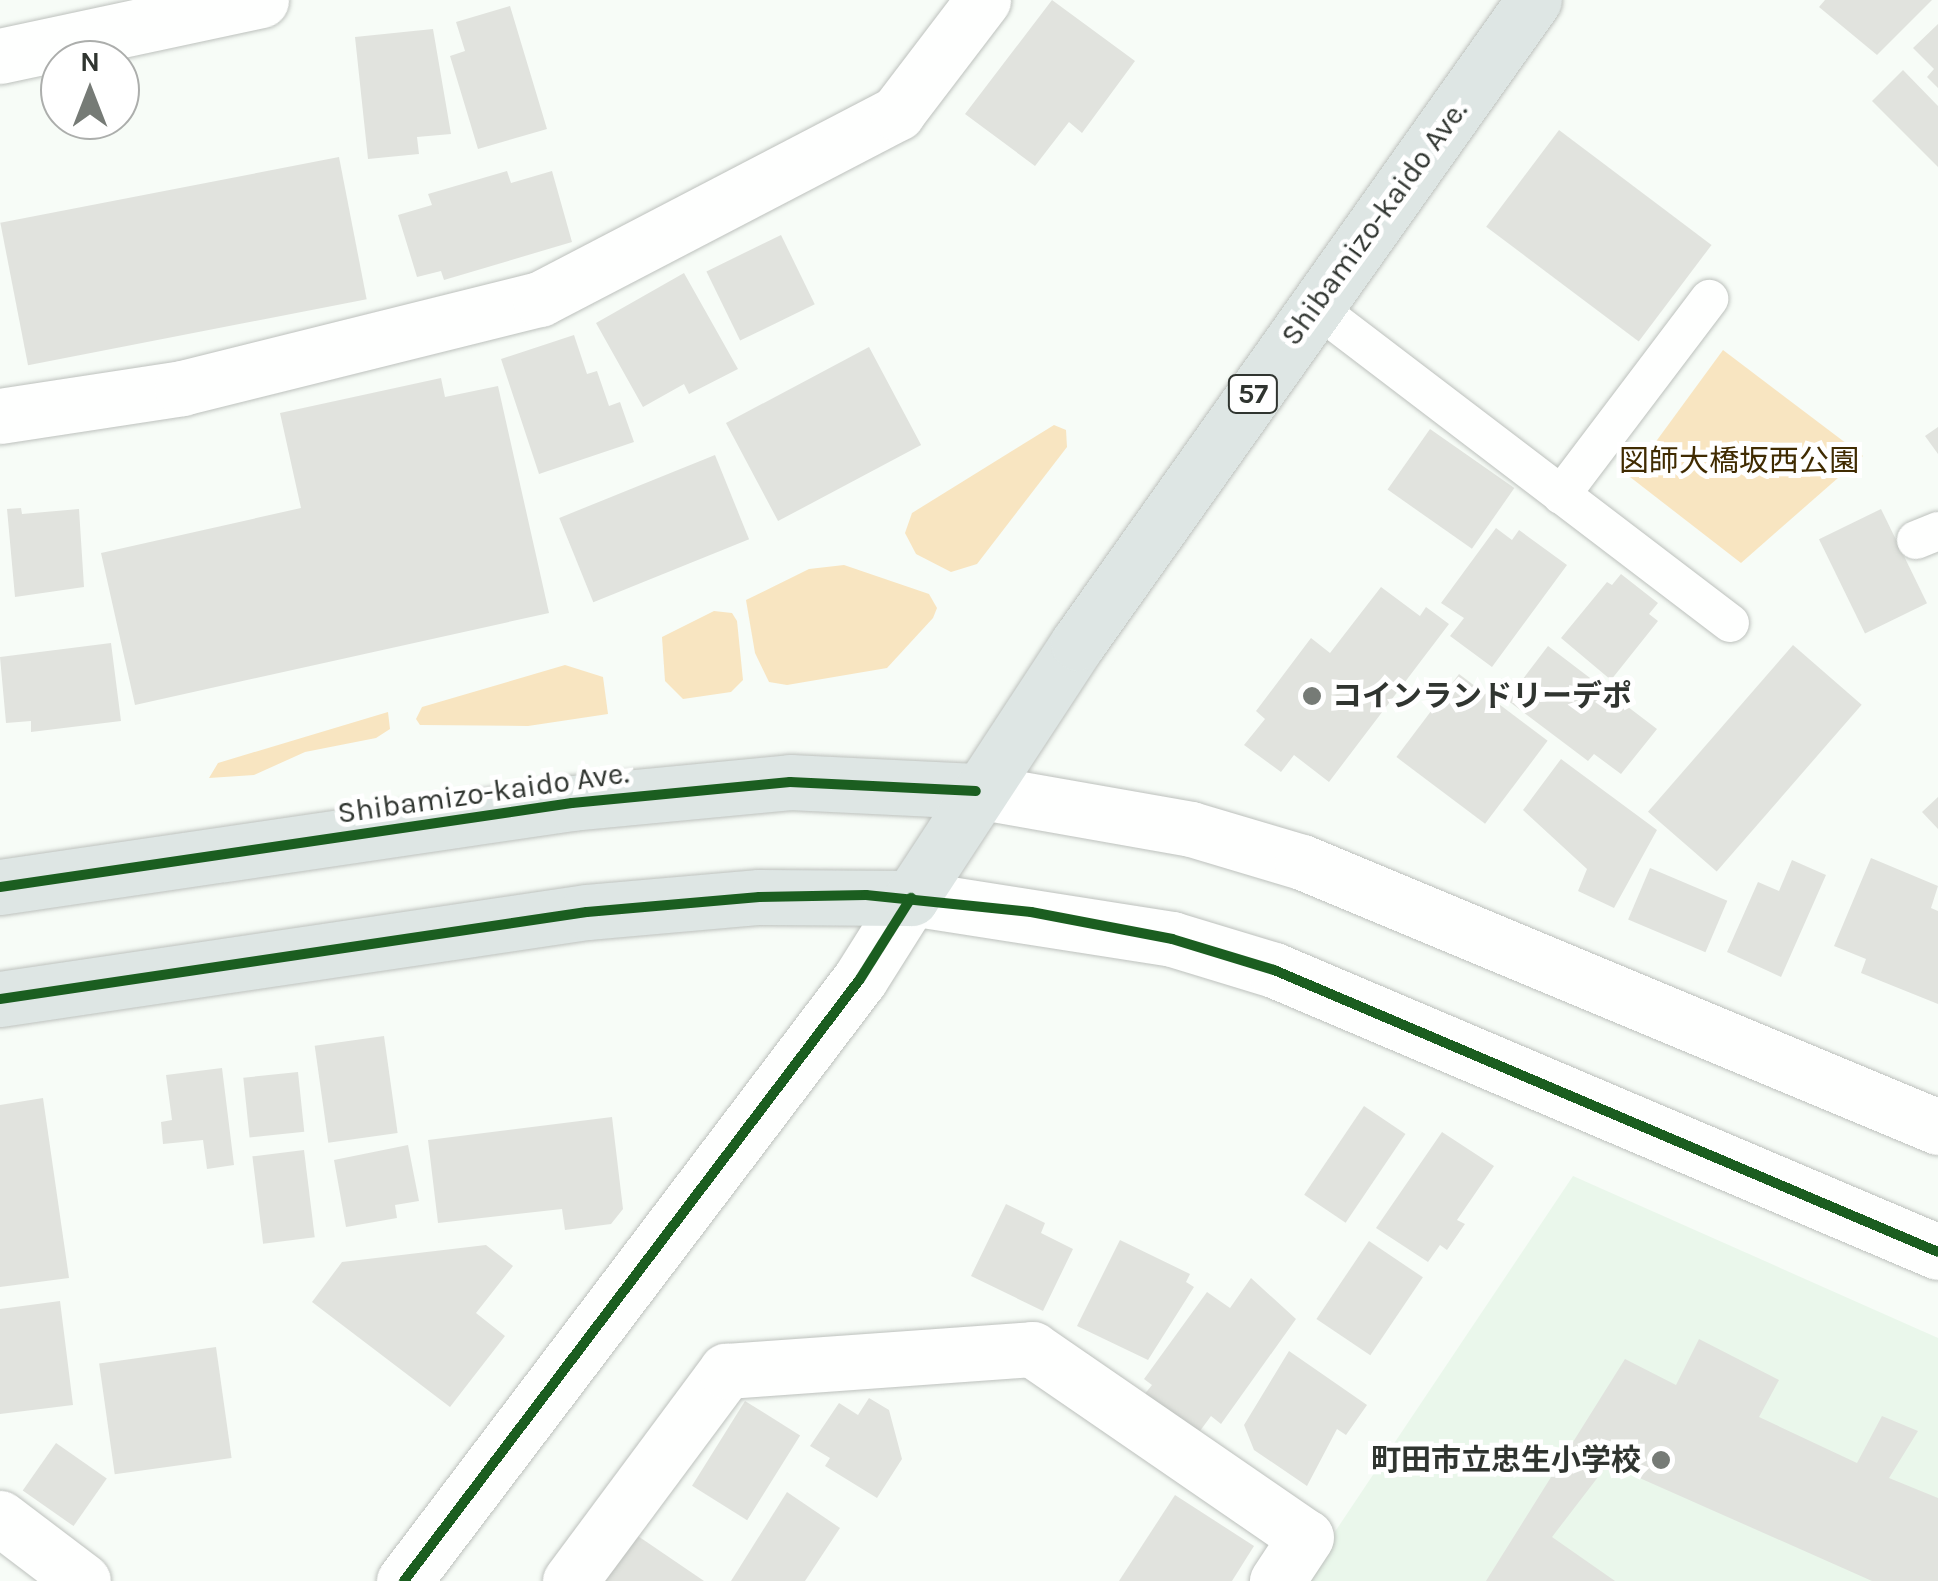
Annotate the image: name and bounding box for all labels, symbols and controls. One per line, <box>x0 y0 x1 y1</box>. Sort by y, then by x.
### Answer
north arrow <box>40 40 140 140</box>
text: N <box>80 45 100 78</box>
street label: Shibamizo-kaido Ave. <box>1273 94 1475 352</box>
road number: 57 <box>1226 371 1280 417</box>
park label: 図師大橋坂西公園 <box>1619 443 1859 479</box>
place label: コインランドリーデポ <box>1332 678 1632 714</box>
marker: コインランドリーデポ <box>1301 685 1323 707</box>
street label: Shibamizo-kaido Ave. <box>335 755 631 831</box>
place label: 町田市立忠生小学校 <box>1371 1442 1641 1478</box>
marker: 町田市立忠生小学校 <box>1650 1449 1672 1471</box>

